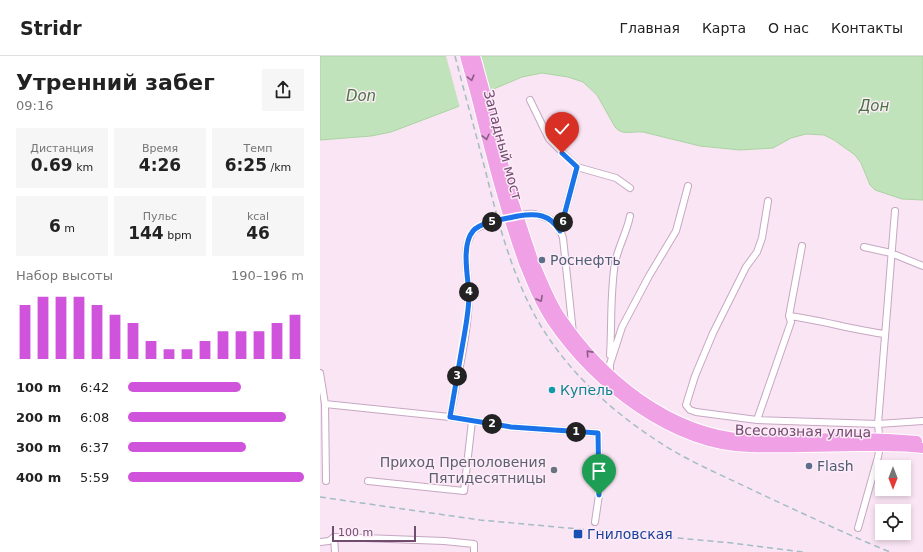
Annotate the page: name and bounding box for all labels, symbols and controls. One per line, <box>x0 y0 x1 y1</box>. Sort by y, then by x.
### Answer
text: Stridr <box>20 17 82 39</box>
text: Главная <box>619 20 680 36</box>
text: Карта <box>702 20 746 36</box>
text: О нас <box>768 20 809 36</box>
text: Контакты <box>831 20 903 36</box>
button: share <box>262 69 304 111</box>
text: Утренний забег <box>16 70 215 95</box>
one-way arrow <box>466 74 475 81</box>
water label: Don <box>346 87 376 105</box>
street label: Западный мост <box>481 88 525 202</box>
water label: Дон <box>858 97 890 115</box>
text: 09:16 <box>16 98 53 113</box>
pin <box>545 112 579 153</box>
icon: check <box>551 118 573 140</box>
one-way arrow <box>482 134 490 140</box>
text: Дистанция <box>30 142 94 155</box>
text: Время <box>142 142 178 155</box>
text: Темп <box>244 142 272 155</box>
text: 0.69 <box>31 155 73 175</box>
text: 4:26 <box>139 155 181 175</box>
text: 6:25 <box>225 155 267 175</box>
text: km <box>73 161 93 174</box>
text: /km <box>267 161 291 174</box>
text: Пульс <box>143 210 177 223</box>
text: kcal <box>247 210 269 223</box>
pin: 5 <box>482 212 502 232</box>
pin: 6 <box>553 212 573 232</box>
text: 5 <box>488 215 496 228</box>
text: 6 <box>559 215 567 228</box>
text: 6 <box>49 216 61 236</box>
text: m <box>61 222 75 235</box>
text: 144 <box>128 223 164 243</box>
text: 46 <box>246 223 270 243</box>
text: bpm <box>164 229 192 242</box>
place label: Роснефть <box>550 252 621 268</box>
marker: Роснефть <box>537 255 547 265</box>
text: Набор высоты <box>16 268 113 283</box>
text: 190–196 m <box>231 268 304 283</box>
pin: 4 <box>459 282 479 302</box>
text: 4 <box>465 285 473 298</box>
one-way arrow <box>535 295 543 302</box>
one-way arrow <box>587 350 594 358</box>
pin: 3 <box>447 366 467 386</box>
text: 3 <box>453 369 461 382</box>
text: 100 m <box>16 380 61 395</box>
text: 6:42 <box>80 380 109 395</box>
place label: Купель <box>560 382 613 398</box>
marker: Купель <box>547 385 557 395</box>
text: 200 m <box>16 410 61 425</box>
text: 6:08 <box>80 410 109 425</box>
pin: 2 <box>482 414 502 434</box>
text: 2 <box>488 417 496 430</box>
pin: 1 <box>566 422 586 442</box>
street label: Всесоюзная улица <box>735 422 871 440</box>
text: 1 <box>572 425 580 438</box>
text: 300 m <box>16 440 61 455</box>
text: 6:37 <box>80 440 109 455</box>
place label: Приход Преполовения Пятидесятницы <box>380 454 546 486</box>
pin <box>582 454 616 495</box>
place label: Flash <box>817 458 854 474</box>
icon: arrive <box>588 460 610 482</box>
north arrow <box>875 460 911 496</box>
map controls <box>875 460 911 540</box>
marker: Flash <box>804 461 814 471</box>
marker: Приход Преполовения Пятидесятницы <box>549 465 559 475</box>
text: 400 m <box>16 470 61 485</box>
text: 5:59 <box>80 470 109 485</box>
button: locate <box>875 504 911 540</box>
scale bar <box>332 524 416 543</box>
text: 100 m <box>338 526 373 539</box>
place label: Гниловская <box>587 526 673 542</box>
marker: Гниловская <box>572 528 584 540</box>

